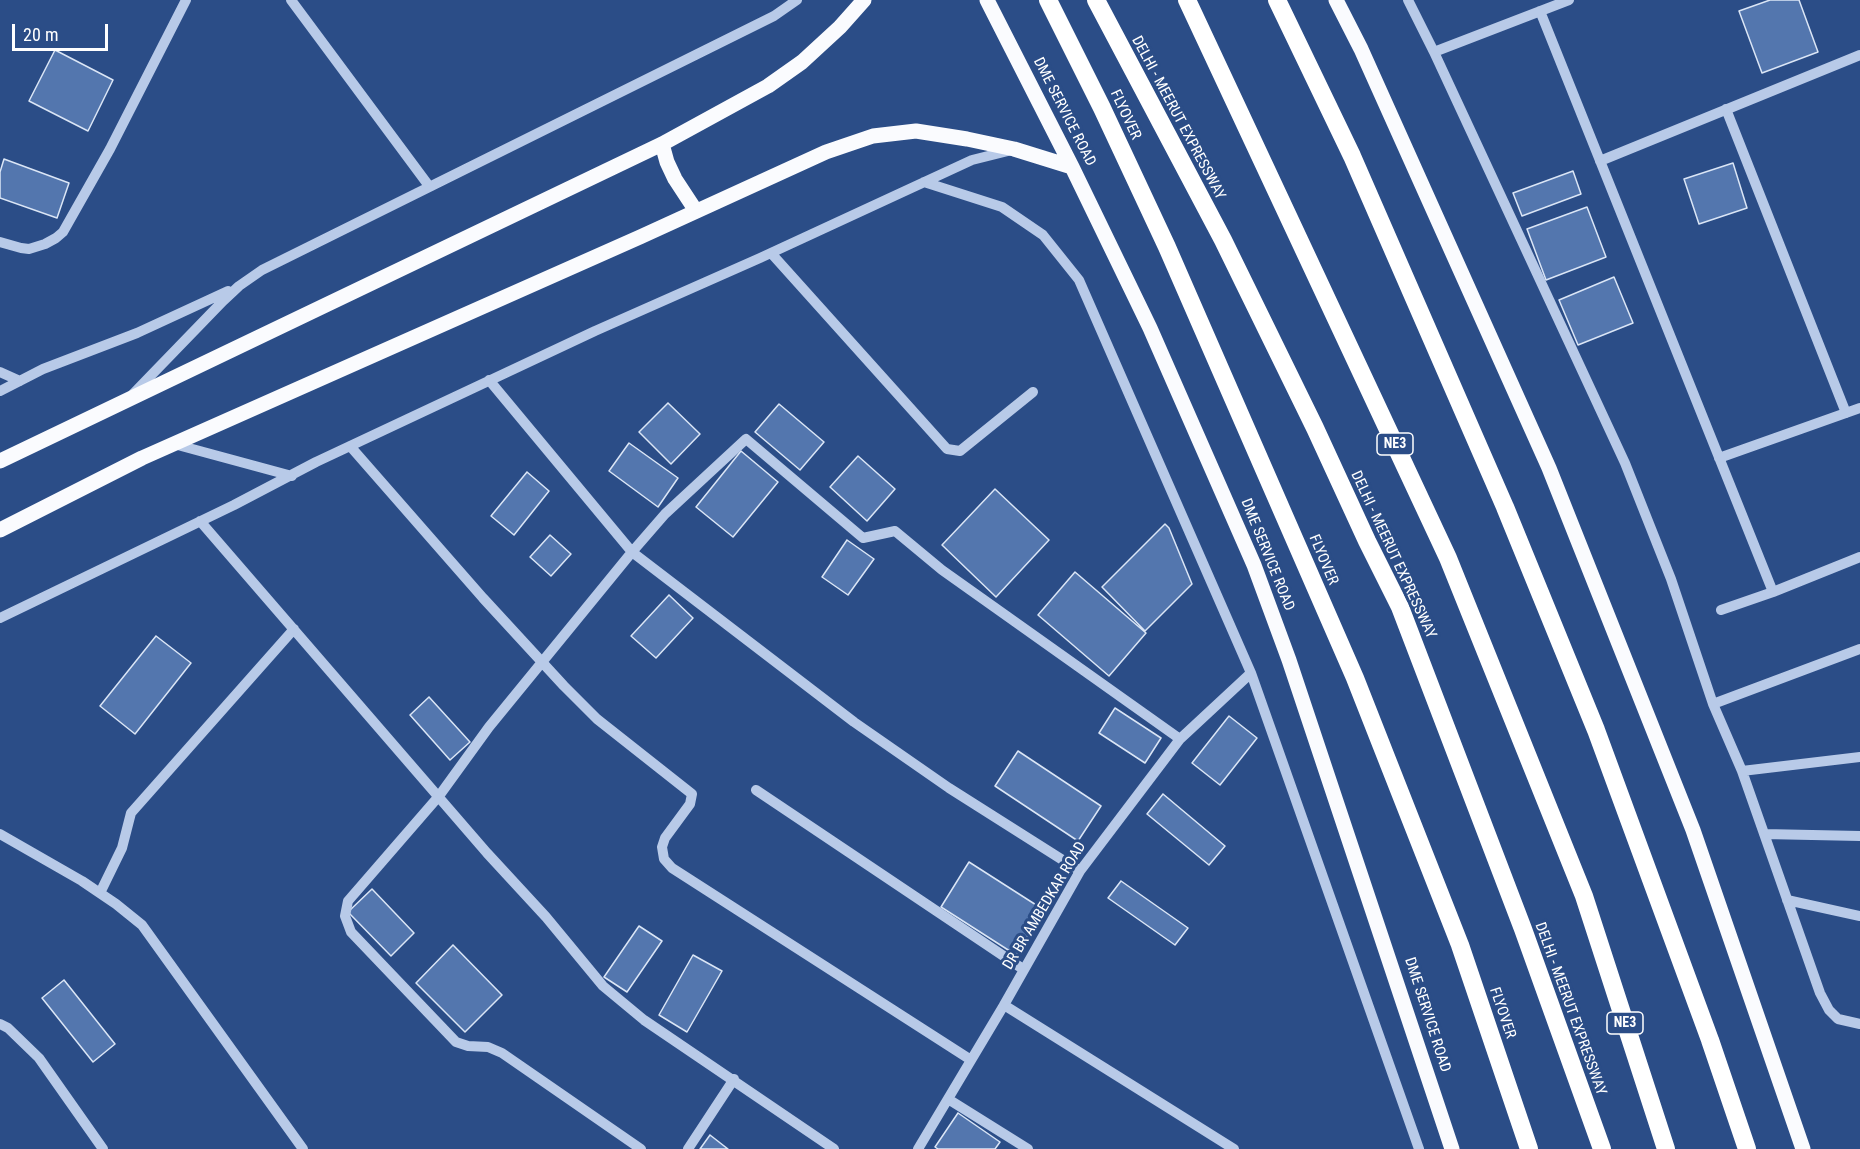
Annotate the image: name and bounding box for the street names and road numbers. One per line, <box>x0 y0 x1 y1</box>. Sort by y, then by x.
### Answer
street label: DELHI - MEERUT EXPRESSWAY <box>1127 33 1229 203</box>
street label: DME SERVICE ROAD <box>1029 55 1099 169</box>
street label: FLYOVER <box>1106 87 1144 143</box>
road number: NE3 <box>1377 433 1413 455</box>
street label: DELHI - MEERUT EXPRESSWAY <box>1346 468 1440 642</box>
street label: DME SERVICE ROAD <box>1236 496 1298 614</box>
street label: FLYOVER <box>1304 532 1342 588</box>
street label: DR BR AMBEDKAR ROAD <box>1000 839 1090 973</box>
street label: DELHI - MEERUT EXPRESSWAY <box>1530 920 1610 1098</box>
street label: DME SERVICE ROAD <box>1400 955 1454 1075</box>
street label: FLYOVER <box>1485 985 1519 1041</box>
road number: NE3 <box>1607 1012 1643 1034</box>

